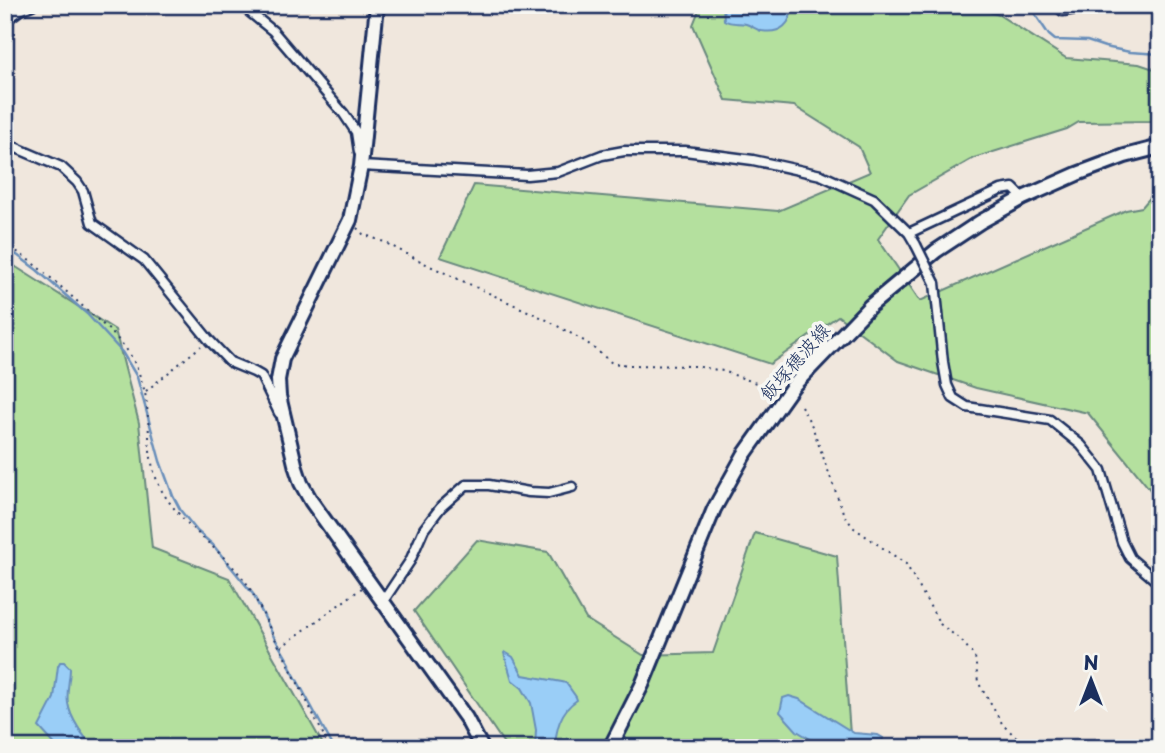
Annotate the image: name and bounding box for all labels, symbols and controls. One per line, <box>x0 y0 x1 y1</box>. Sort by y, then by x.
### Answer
street label: 飯塚穂波線 <box>752 316 836 406</box>
north arrow <box>1056 644 1126 714</box>
text: N <box>1083 648 1099 676</box>

